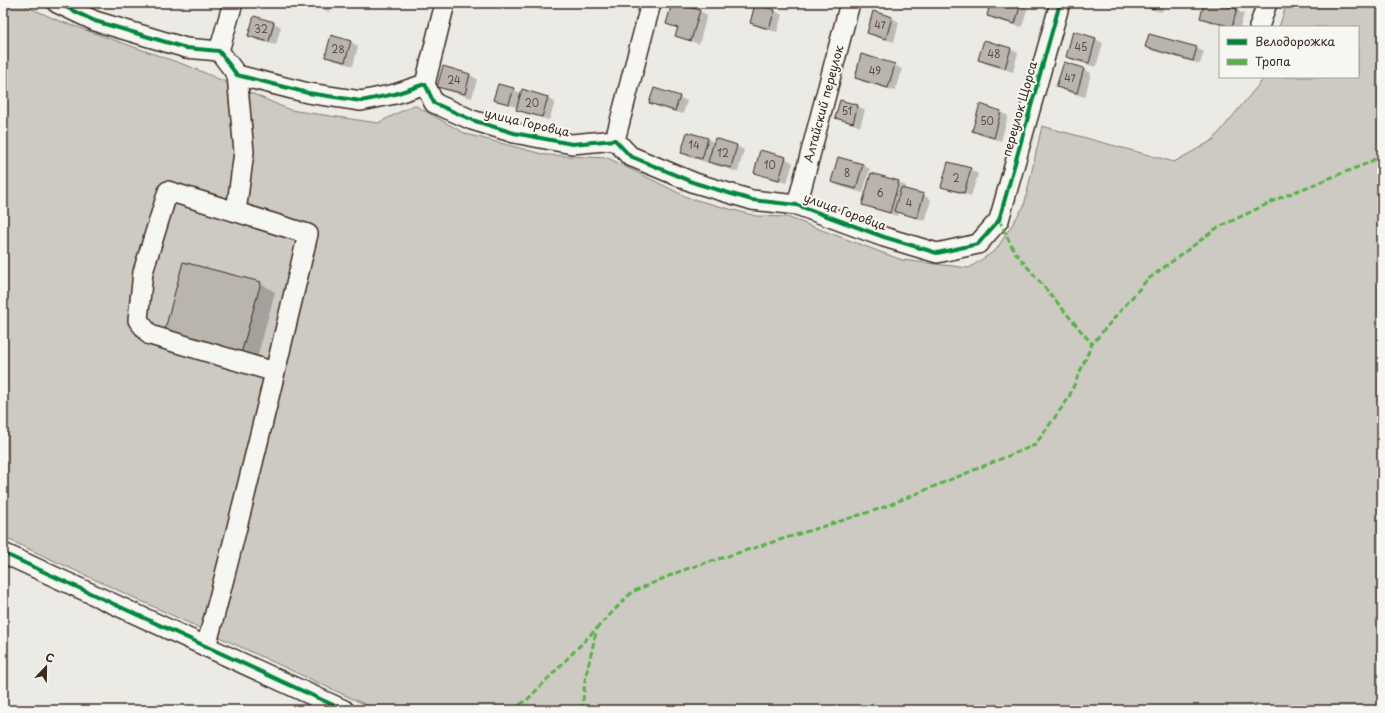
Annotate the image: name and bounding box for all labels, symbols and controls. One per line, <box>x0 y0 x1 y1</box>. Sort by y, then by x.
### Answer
house number: 47 <box>874 17 887 32</box>
house number: 32 <box>254 21 268 36</box>
legend <box>1219 26 1359 78</box>
text: Велодорожка <box>1255 32 1335 50</box>
house number: 45 <box>1075 39 1087 54</box>
house number: 28 <box>331 41 345 56</box>
street label: Алтайский переулок <box>799 42 848 164</box>
house number: 48 <box>988 46 1000 61</box>
text: Тропа <box>1255 52 1291 70</box>
street label: переулок Щорса <box>997 59 1041 158</box>
house number: 49 <box>869 63 881 78</box>
house number: 47 <box>1064 70 1077 85</box>
house number: 24 <box>447 72 461 87</box>
house number: 20 <box>525 95 539 110</box>
street label: улица Горовца <box>483 103 572 141</box>
house number: 51 <box>842 103 852 118</box>
house number: 50 <box>980 113 994 128</box>
house number: 14 <box>688 137 700 152</box>
house number: 12 <box>717 145 729 160</box>
house number: 10 <box>764 157 776 172</box>
house number: 8 <box>844 165 850 180</box>
house number: 2 <box>952 170 960 185</box>
house number: 6 <box>876 185 884 200</box>
street label: улица Горовца <box>801 188 890 235</box>
house number: 4 <box>906 195 913 210</box>
north arrow <box>26 647 66 687</box>
text: С <box>43 648 57 667</box>

